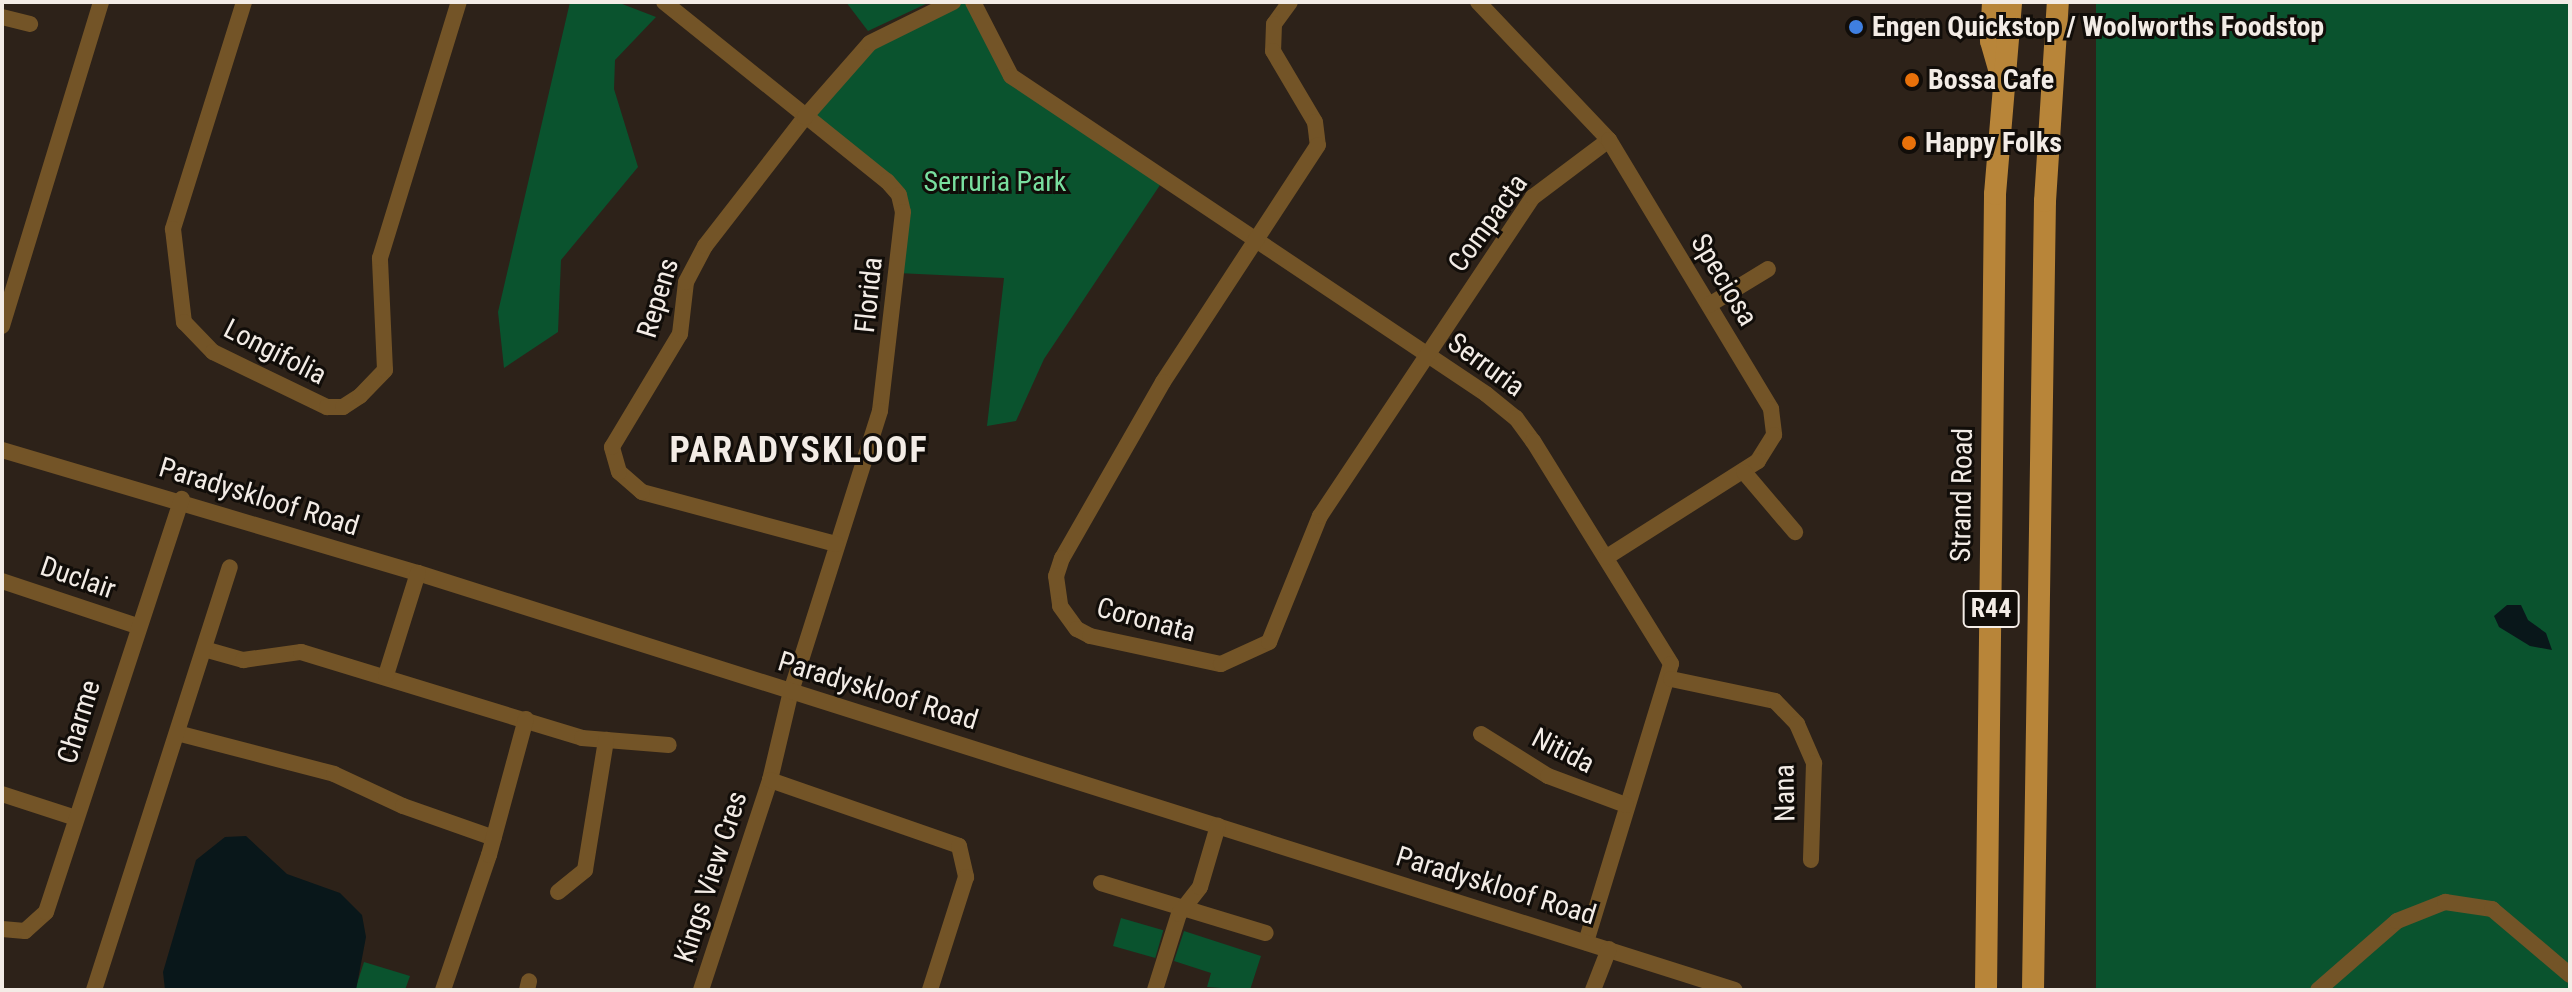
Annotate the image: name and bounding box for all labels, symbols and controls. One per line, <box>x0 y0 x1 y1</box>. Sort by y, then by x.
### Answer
place label: Engen Quickstop / Woolworths Foodstop <box>1872 10 2324 44</box>
marker: Engen Quickstop / Woolworths Foodstop <box>1847 18 1865 36</box>
place label: Bossa Cafe <box>1928 63 2054 97</box>
marker: Bossa Cafe <box>1903 71 1921 89</box>
place label: Happy Folks <box>1925 126 2062 160</box>
marker: Happy Folks <box>1900 134 1918 152</box>
park label: Serruria Park <box>924 165 1066 199</box>
street label: Compacta <box>1441 167 1535 279</box>
street label: Speciosa <box>1684 228 1764 332</box>
street label: Repens <box>630 254 686 342</box>
street label: Florida <box>848 255 890 335</box>
street label: Longifolia <box>218 312 332 392</box>
street label: Serruria <box>1441 326 1531 404</box>
street label: Strand Road <box>1944 428 1980 562</box>
district label: PARADYSKLOOF <box>669 429 929 473</box>
street label: Paradyskloof Road <box>155 451 363 543</box>
street label: Duclair <box>36 550 120 606</box>
road number: R44 <box>1961 587 2021 631</box>
street label: Coronata <box>1093 591 1199 649</box>
street label: Paradyskloof Road <box>774 645 982 737</box>
street label: Charme <box>50 676 108 768</box>
street label: Nitida <box>1526 721 1600 781</box>
street label: Nana <box>1768 764 1802 822</box>
street label: Kings View Cres <box>667 787 755 967</box>
street label: Paradyskloof Road <box>1392 840 1600 932</box>

